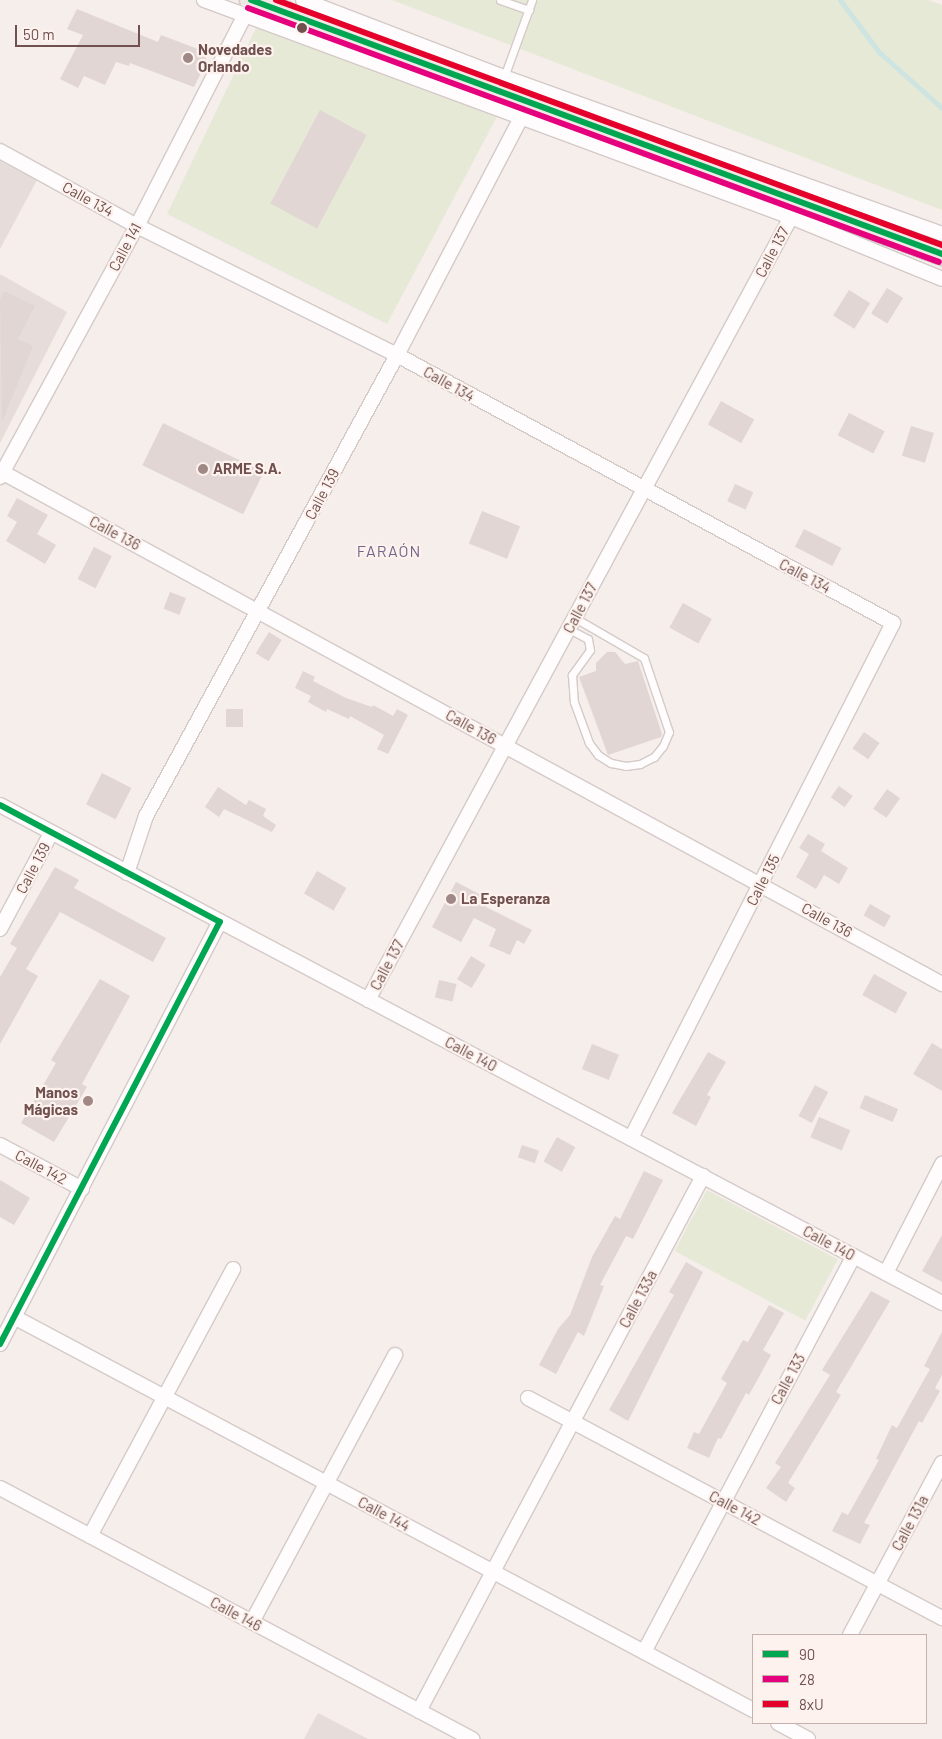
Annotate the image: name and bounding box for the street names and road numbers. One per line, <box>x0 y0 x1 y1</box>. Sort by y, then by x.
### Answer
street label: Calle 134 <box>59 178 117 220</box>
street label: Calle 141 <box>105 220 145 274</box>
street label: Calle 137 <box>751 224 793 280</box>
street label: Calle 134 <box>420 363 478 405</box>
street label: Calle 139 <box>301 465 343 523</box>
street label: Calle 136 <box>86 512 144 554</box>
street label: Calle 134 <box>776 555 834 597</box>
street label: Calle 137 <box>559 580 601 636</box>
street label: Calle 136 <box>442 706 500 748</box>
street label: Calle 139 <box>12 839 54 897</box>
street label: Calle 135 <box>742 851 784 909</box>
street label: Calle 136 <box>798 899 856 941</box>
street label: Calle 137 <box>366 937 408 993</box>
street label: Calle 140 <box>442 1033 500 1075</box>
street label: Calle 142 <box>12 1146 70 1188</box>
street label: Calle 140 <box>800 1222 858 1264</box>
street label: Calle 133a <box>615 1267 661 1331</box>
street label: Calle 133 <box>767 1350 809 1408</box>
street label: Calle 142 <box>706 1487 764 1529</box>
street label: Calle 131a <box>888 1492 932 1554</box>
street label: Calle 144 <box>355 1493 413 1535</box>
street label: Calle 146 <box>207 1593 265 1635</box>

